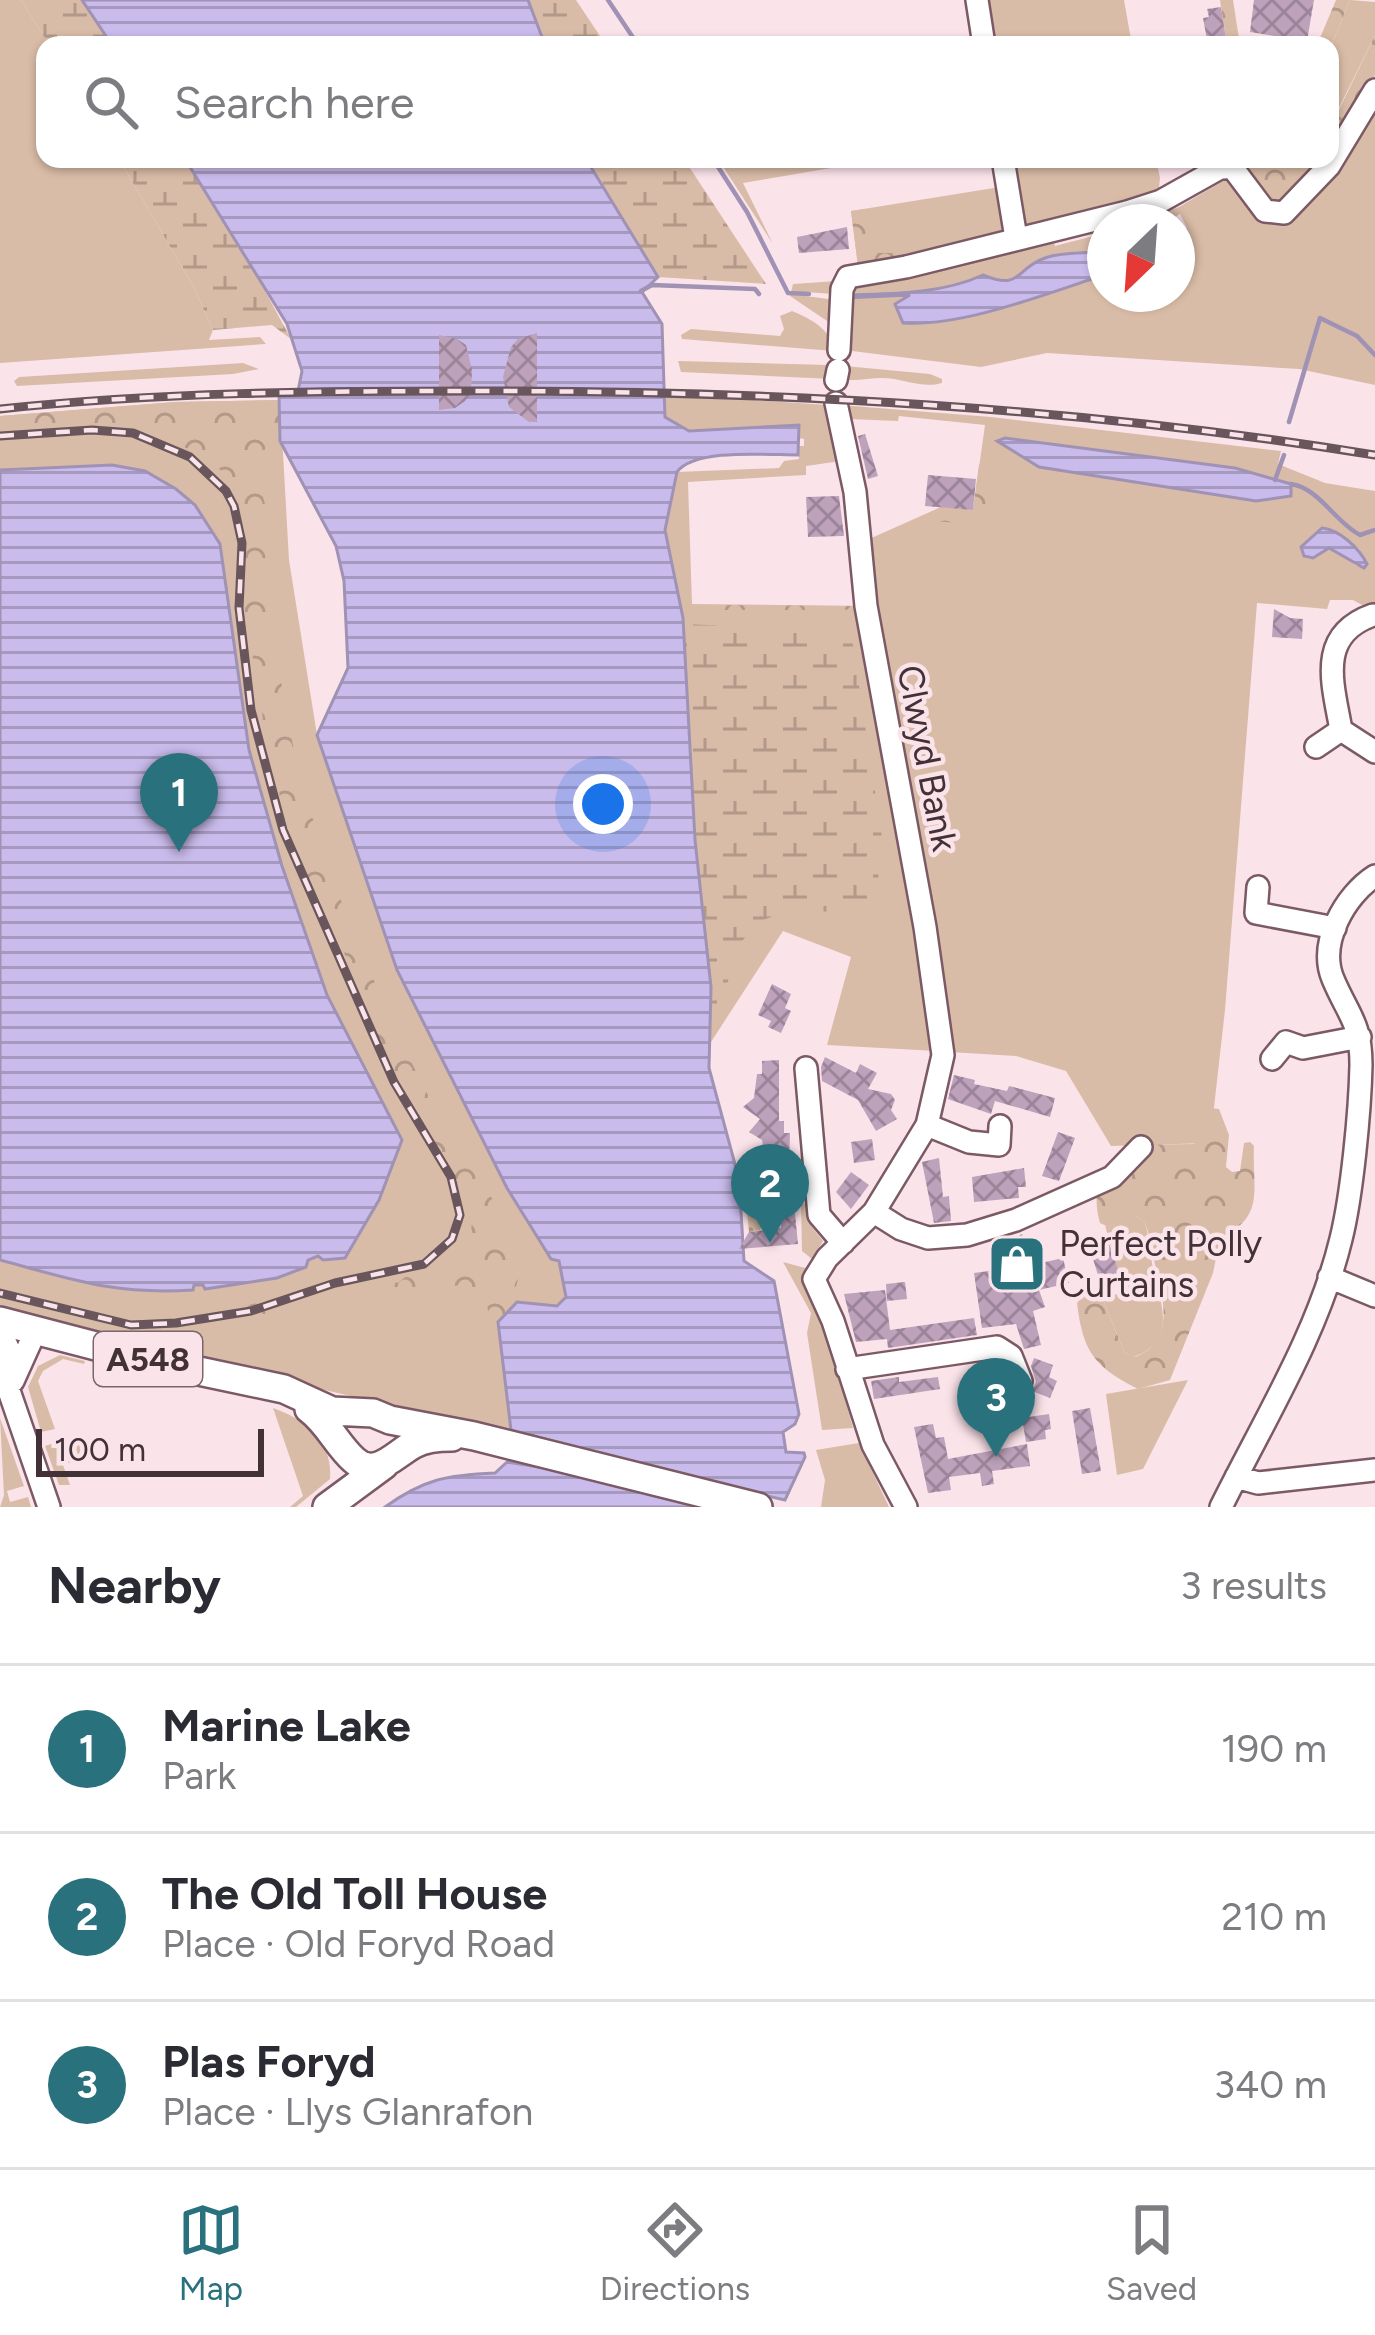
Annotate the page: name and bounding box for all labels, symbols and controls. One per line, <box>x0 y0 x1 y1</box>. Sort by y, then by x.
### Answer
search box <box>36 36 1339 168</box>
icon: search <box>78 69 144 135</box>
text: Search here <box>174 75 414 129</box>
north arrow <box>1087 204 1195 312</box>
street label: Clwyd Bank <box>888 661 967 855</box>
pin: 1 <box>140 753 218 852</box>
your location <box>573 774 633 834</box>
pin: 2 <box>731 1144 809 1243</box>
place label: Perfect Polly Curtains <box>1059 1222 1262 1306</box>
shop icon: Perfect Polly Curtains <box>986 1233 1048 1295</box>
road number: A548 <box>94 1332 202 1386</box>
pin: 3 <box>957 1358 1035 1457</box>
scale bar <box>36 1423 264 1476</box>
text: 100 m <box>54 1430 146 1469</box>
text: Nearby <box>48 1555 221 1616</box>
text: 3 results <box>1180 1562 1327 1609</box>
text: Marine Lake <box>162 1698 411 1752</box>
text: 1 <box>79 1725 95 1772</box>
text: 190 m <box>1221 1725 1327 1772</box>
text: Park <box>162 1752 236 1799</box>
text: The Old Toll House <box>162 1866 547 1920</box>
text: 2 <box>76 1893 98 1940</box>
text: 210 m <box>1221 1893 1327 1940</box>
text: Place · Old Foryd Road <box>162 1920 555 1967</box>
text: Plas Foryd <box>162 2034 376 2088</box>
text: 3 <box>76 2061 98 2108</box>
text: 340 m <box>1214 2061 1327 2108</box>
text: Place · Llys Glanrafon <box>162 2088 533 2135</box>
tab: Map <box>178 2197 244 2308</box>
tab: Directions <box>600 2197 750 2308</box>
tab: Saved <box>1106 2197 1197 2308</box>

